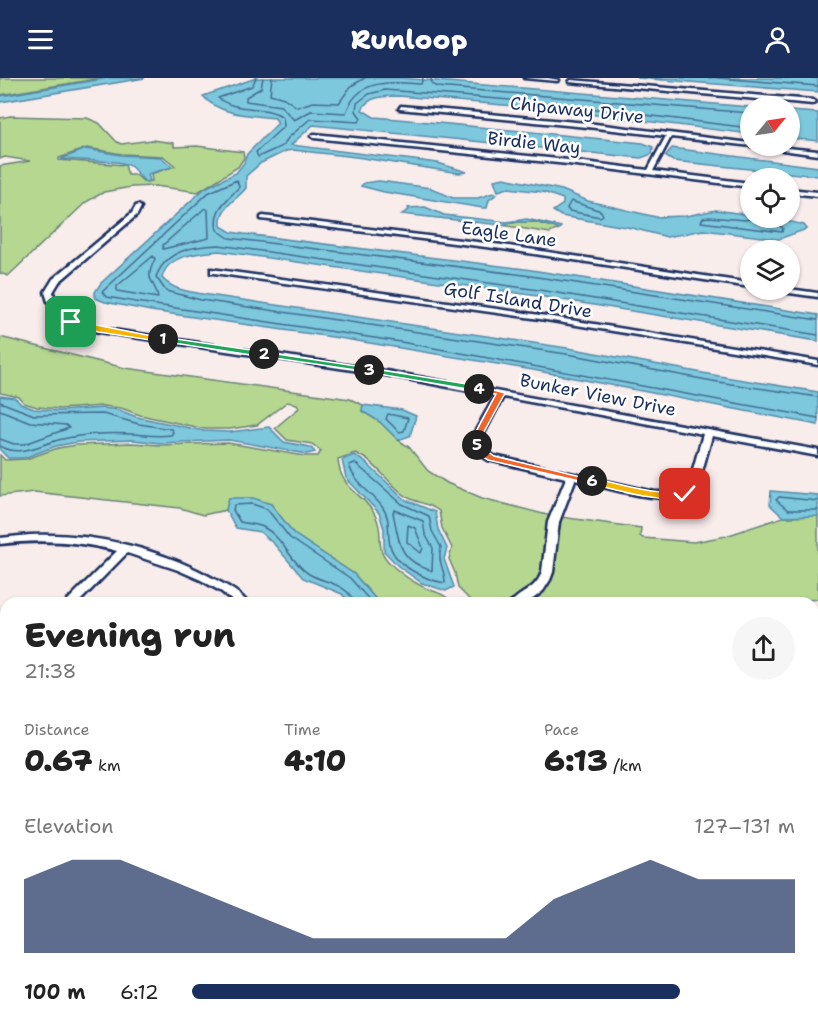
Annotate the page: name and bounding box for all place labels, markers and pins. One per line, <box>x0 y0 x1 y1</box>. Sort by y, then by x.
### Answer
pin <box>45 296 96 347</box>
pin: 1 <box>148 324 178 354</box>
pin: 2 <box>249 339 279 369</box>
pin: 3 <box>354 355 384 385</box>
pin: 4 <box>464 374 494 404</box>
pin: 5 <box>462 430 492 460</box>
pin: 6 <box>577 466 607 496</box>
pin <box>659 468 710 519</box>

